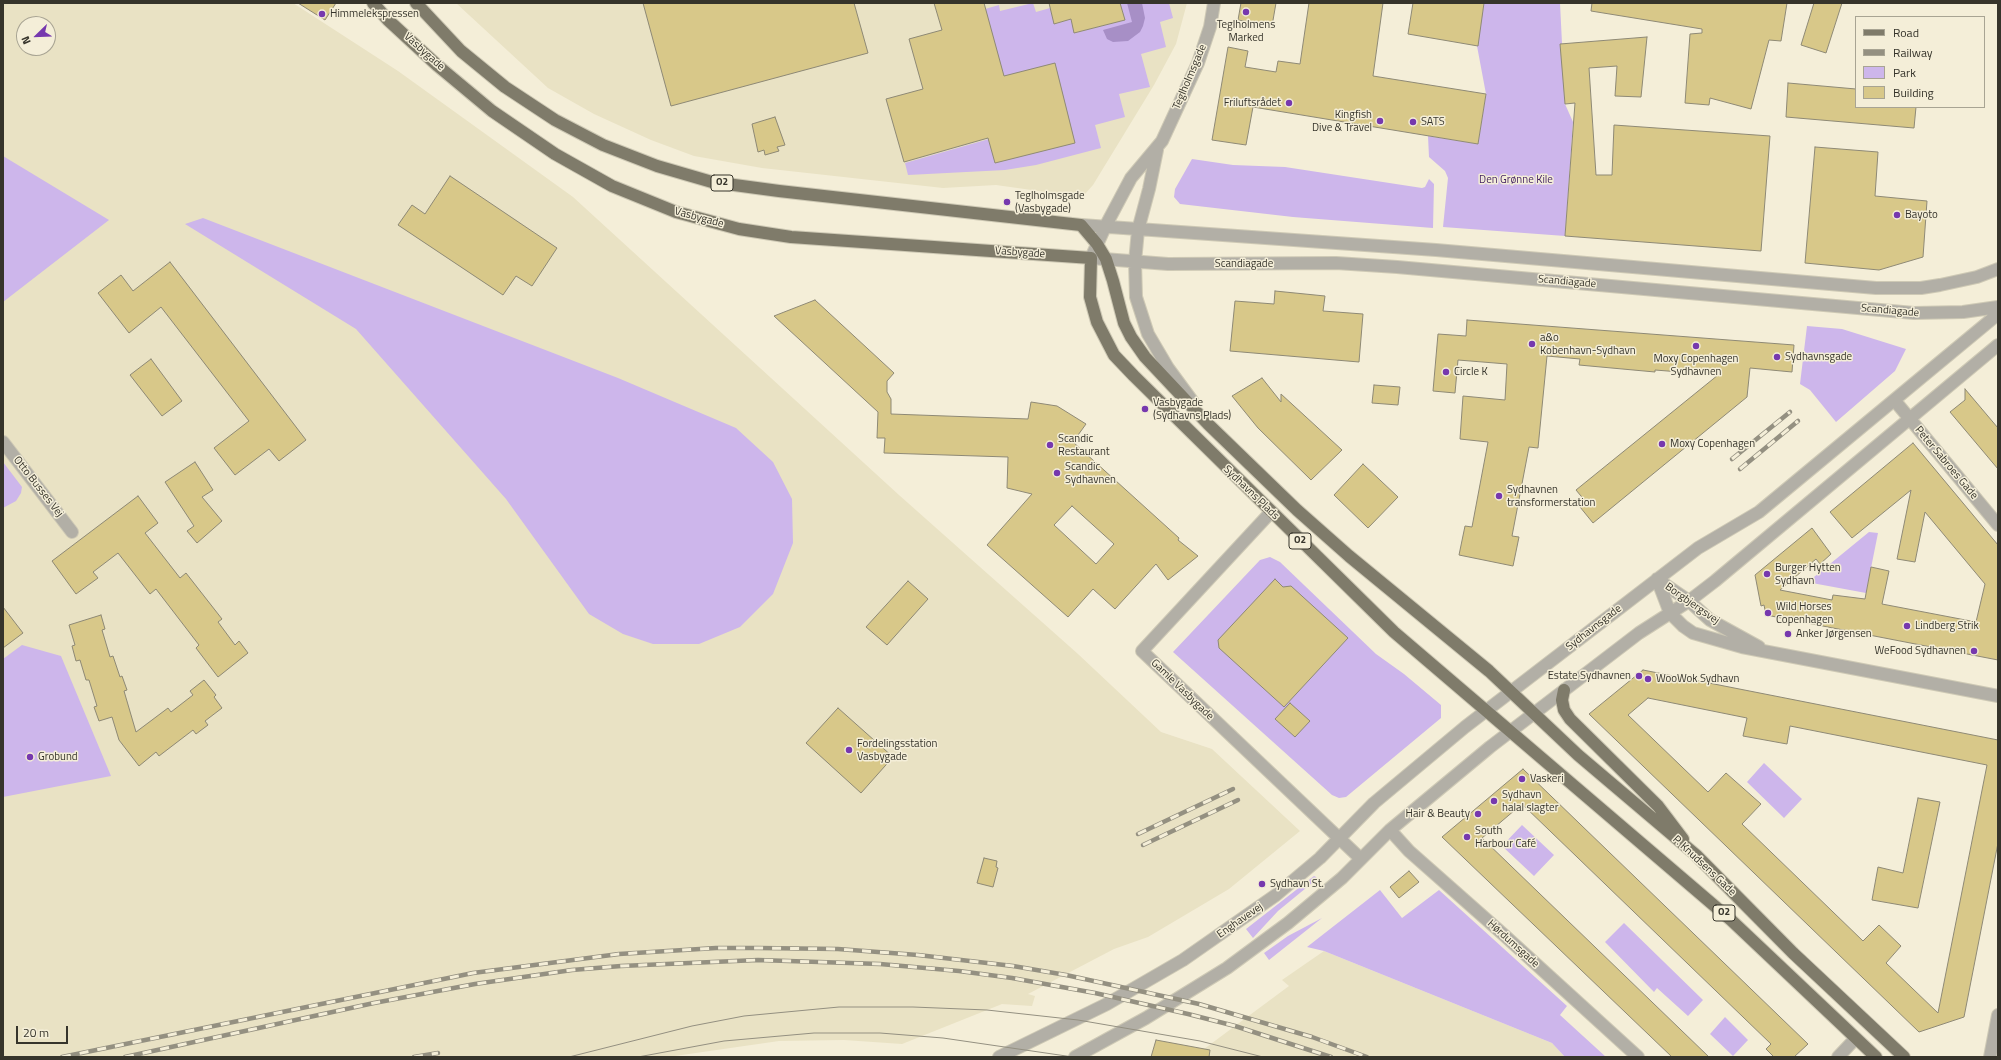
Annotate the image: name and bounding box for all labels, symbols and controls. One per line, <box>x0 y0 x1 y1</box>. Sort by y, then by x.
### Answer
place label: Himmelekspressen <box>330 7 419 21</box>
marker: Teglholmens Marked <box>1241 7 1251 17</box>
marker: Himmelekspressen <box>317 9 327 19</box>
north arrow <box>16 16 56 56</box>
legend <box>1855 16 1985 108</box>
place label: Teglholmens Marked <box>1217 18 1275 44</box>
text: Road <box>1893 23 1919 42</box>
street label: Vasbygade <box>401 30 447 74</box>
text: N <box>17 34 35 47</box>
street label: Teglholmsgade <box>1170 42 1210 112</box>
text: Railway <box>1893 43 1933 62</box>
text: Park <box>1893 63 1916 82</box>
text: Building <box>1893 83 1934 102</box>
place label: Friluftsrådet <box>1224 96 1281 110</box>
marker: Friluftsrådet <box>1284 98 1294 108</box>
place label: Kingfish Dive & Travel <box>1312 108 1372 134</box>
place label: SATS <box>1421 115 1445 129</box>
marker: Kingfish Dive & Travel <box>1375 116 1385 126</box>
marker: SATS <box>1408 117 1418 127</box>
park label: Den Grønne Kile <box>1479 173 1553 187</box>
road number: O2 <box>711 175 733 191</box>
place label: Teglholmsgade (Vasbygade) <box>1015 189 1085 215</box>
marker: Teglholmsgade (Vasbygade) <box>1002 197 1012 207</box>
street label: Vasbygade <box>673 205 725 231</box>
place label: Bayoto <box>1905 208 1938 222</box>
marker: Bayoto <box>1892 210 1902 220</box>
street label: Vasbygade <box>995 245 1045 261</box>
street label: Scandiagade <box>1215 257 1273 271</box>
street label: Scandiagade <box>1537 273 1597 291</box>
street label: Scandiagade <box>1860 302 1920 320</box>
place label: a&o Kobenhavn-Sydhavn <box>1540 331 1636 357</box>
marker: a&o Kobenhavn-Sydhavn <box>1527 339 1537 349</box>
marker: Moxy Copenhagen Sydhavnen <box>1691 341 1701 351</box>
place label: Sydhavnsgade <box>1785 350 1852 364</box>
place label: Moxy Copenhagen Sydhavnen <box>1653 352 1739 378</box>
marker: Sydhavnsgade <box>1772 352 1782 362</box>
place label: Circle K <box>1454 365 1488 379</box>
marker: Circle K <box>1441 367 1451 377</box>
place label: Vasbygade (Sydhavns Plads) <box>1153 396 1231 422</box>
marker: Vasbygade (Sydhavns Plads) <box>1140 404 1150 414</box>
street label: Peter Sabroes Gade <box>1912 424 1980 502</box>
place label: Scandic Restaurant <box>1058 432 1110 458</box>
place label: Moxy Copenhagen <box>1670 437 1755 451</box>
marker: Moxy Copenhagen <box>1657 439 1667 449</box>
marker: Scandic Restaurant <box>1045 440 1055 450</box>
street label: Otto Busses Vej <box>10 454 66 520</box>
place label: Scandic Sydhavnen <box>1065 460 1116 486</box>
street label: Sydhavns Plads <box>1220 463 1282 523</box>
marker: Scandic Sydhavnen <box>1052 468 1062 478</box>
place label: Sydhavnen transformerstation <box>1507 483 1595 509</box>
marker: Sydhavnen transformerstation <box>1494 491 1504 501</box>
road number: O2 <box>1289 533 1311 549</box>
place label: Burger Hytten Sydhavn <box>1775 561 1841 587</box>
marker: Burger Hytten Sydhavn <box>1762 569 1772 579</box>
street label: Borgbjergsvej <box>1662 580 1722 628</box>
place label: Wild Horses Copenhagen <box>1776 600 1833 626</box>
street label: Sydhavnsgade <box>1564 602 1624 654</box>
marker: Wild Horses Copenhagen <box>1763 608 1773 618</box>
place label: Lindberg Strik <box>1915 619 1979 633</box>
marker: Lindberg Strik <box>1902 621 1912 631</box>
place label: Anker Jørgensen <box>1796 627 1872 641</box>
marker: Anker Jørgensen <box>1783 629 1793 639</box>
place label: WeFood Sydhavnen <box>1875 644 1966 658</box>
marker: WeFood Sydhavnen <box>1969 646 1979 656</box>
street label: Gamle Vasbygade <box>1148 657 1216 723</box>
place label: Estate Sydhavnen <box>1548 669 1631 683</box>
marker: Estate Sydhavnen <box>1634 671 1644 681</box>
place label: WooWok Sydhavn <box>1656 672 1739 686</box>
marker: WooWok Sydhavn <box>1643 674 1653 684</box>
place label: Fordelingsstation Vasbygade <box>857 737 938 763</box>
marker: Fordelingsstation Vasbygade <box>844 745 854 755</box>
place label: Grobund <box>38 750 78 764</box>
marker: Grobund <box>25 752 35 762</box>
place label: Vaskeri <box>1530 772 1564 786</box>
marker: Vaskeri <box>1517 774 1527 784</box>
place label: Sydhavn halal slagter <box>1502 788 1558 814</box>
marker: Sydhavn halal slagter <box>1489 796 1499 806</box>
place label: Hair & Beauty <box>1406 807 1470 821</box>
marker: Hair & Beauty <box>1473 809 1483 819</box>
place label: South Harbour Café <box>1475 824 1536 850</box>
marker: South Harbour Café <box>1462 832 1472 842</box>
street label: P. Knudsens Gade <box>1670 833 1738 899</box>
place label: Sydhavn St. <box>1270 877 1324 891</box>
marker: Sydhavn St. <box>1257 879 1267 889</box>
street label: Enghavevej <box>1215 900 1265 942</box>
road number: O2 <box>1713 905 1735 921</box>
street label: Hørdumsgade <box>1484 917 1542 971</box>
scale bar <box>18 1018 70 1044</box>
text: 20 m <box>23 1023 49 1042</box>

